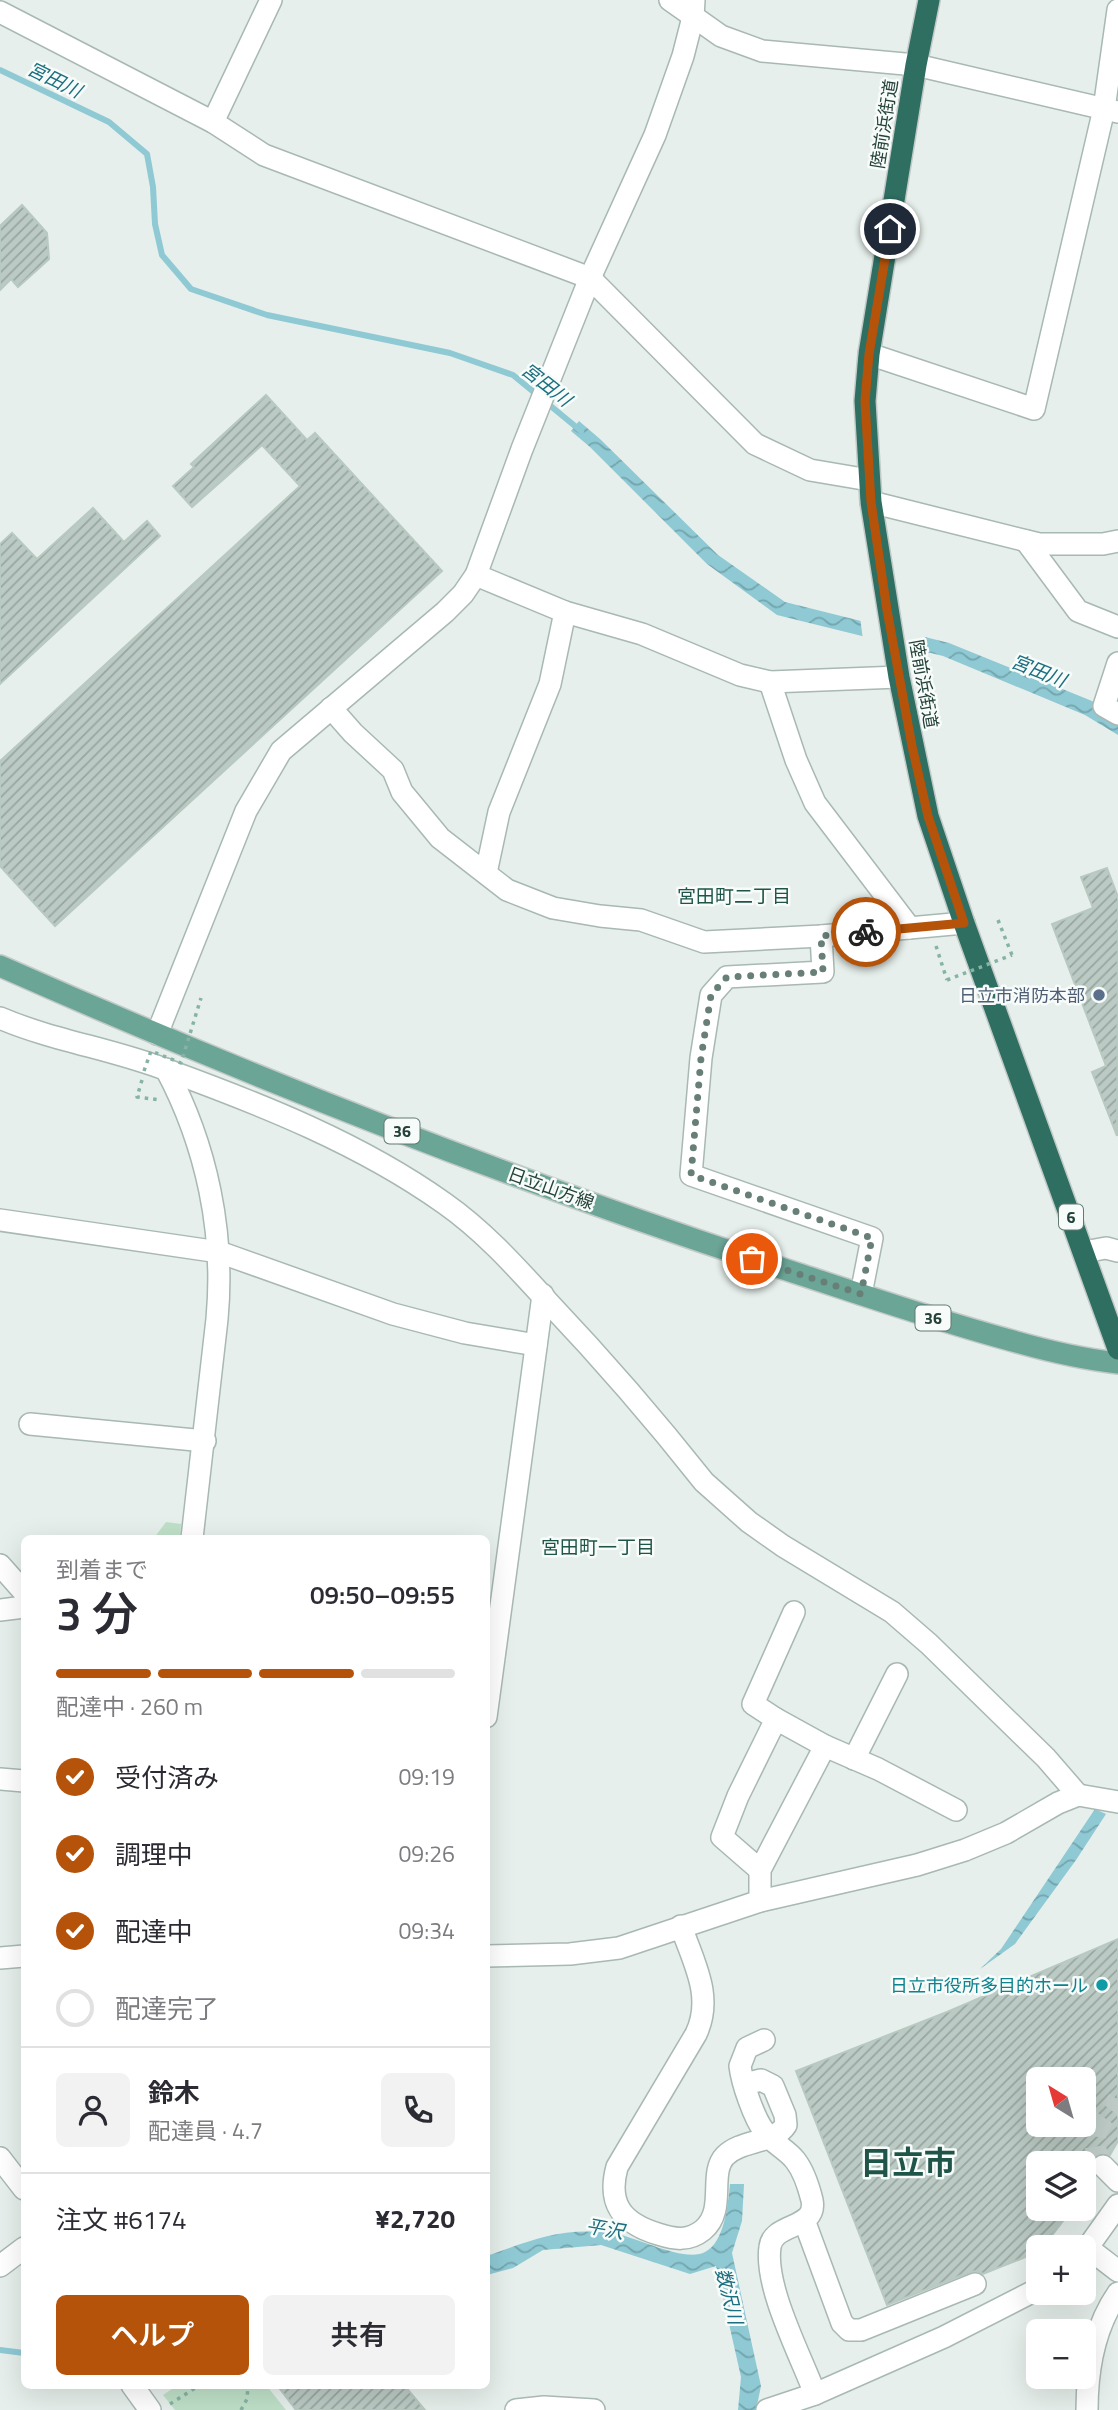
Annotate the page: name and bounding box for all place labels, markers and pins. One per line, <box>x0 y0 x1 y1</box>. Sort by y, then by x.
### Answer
pin <box>860 199 920 259</box>
place label: 日立市消防本部 <box>959 982 1085 1009</box>
marker: 日立市消防本部 <box>1091 987 1107 1003</box>
pin <box>722 1229 782 1289</box>
place label: 日立市役所多目的ホール <box>890 1972 1088 1999</box>
marker: 日立市役所多目的ホール <box>1094 1977 1110 1993</box>

